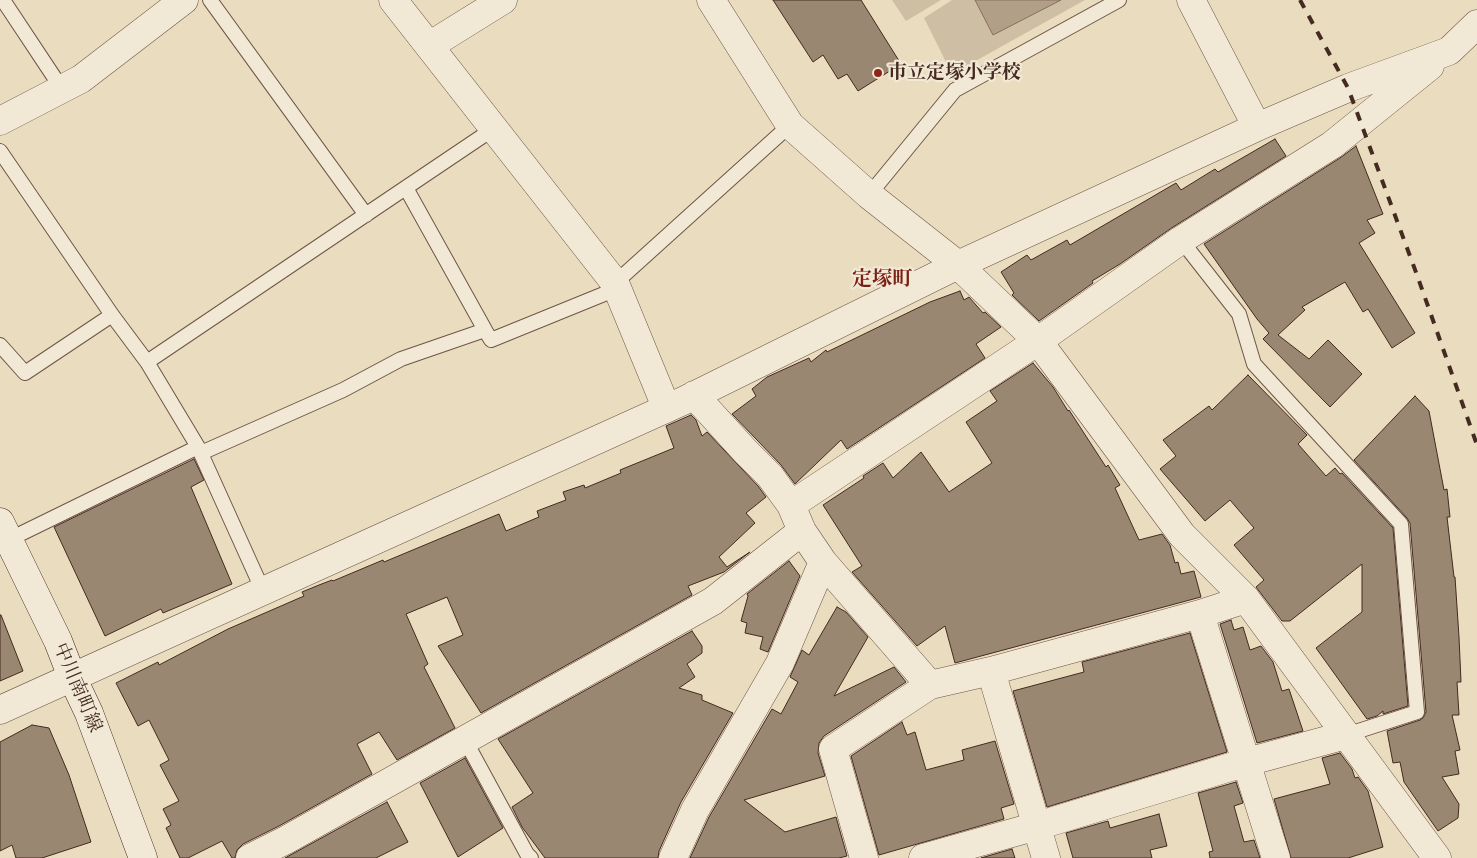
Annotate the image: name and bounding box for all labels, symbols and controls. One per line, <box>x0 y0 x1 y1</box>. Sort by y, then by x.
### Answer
place label: 市立定塚小学校 <box>888 62 1021 84</box>
marker: 市立定塚小学校 <box>872 67 884 79</box>
district label: 定塚町 <box>852 268 912 292</box>
street label: 中川南町線 <box>48 640 106 736</box>

